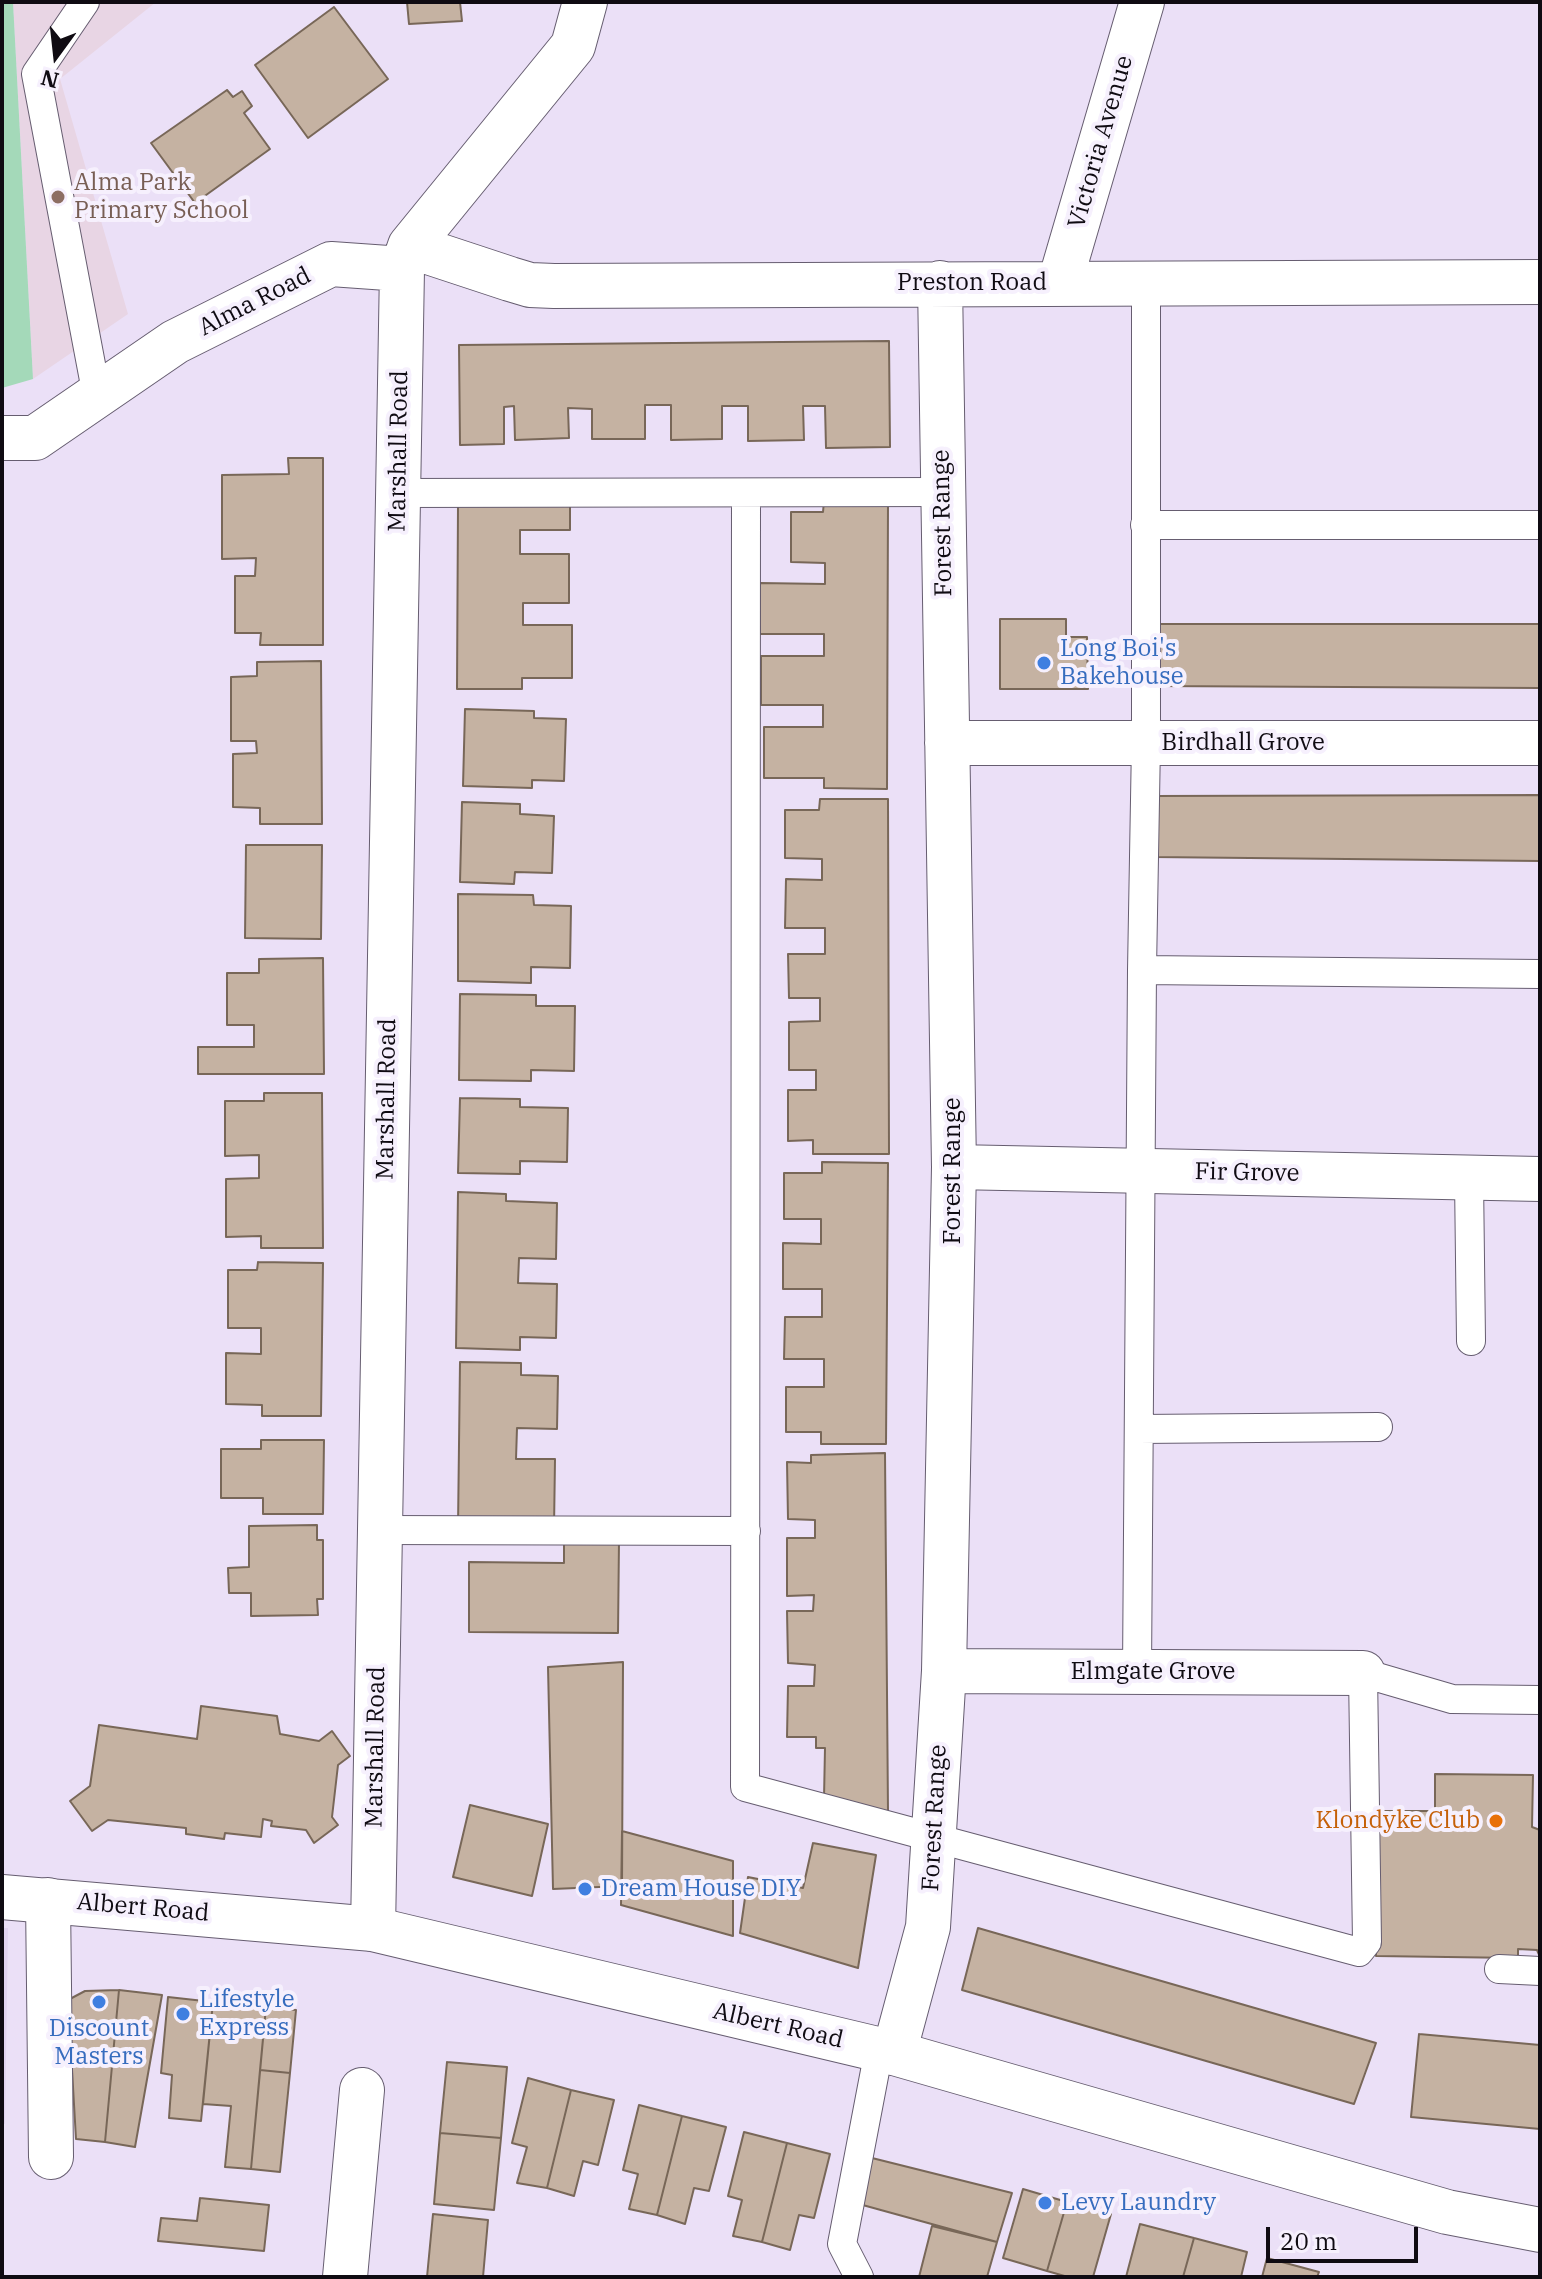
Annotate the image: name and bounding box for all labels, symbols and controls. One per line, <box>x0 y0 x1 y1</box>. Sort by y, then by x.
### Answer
north arrow <box>16 16 96 96</box>
street label: Victoria Avenue <box>1063 52 1139 232</box>
text: N <box>37 63 62 96</box>
place label: Alma Park Primary School <box>74 169 249 225</box>
marker: Alma Park Primary School <box>49 188 67 206</box>
street label: Alma Road <box>194 261 316 343</box>
street label: Preston Road <box>897 269 1047 297</box>
street label: Marshall Road <box>383 370 415 532</box>
street label: Forest Range <box>927 449 959 597</box>
place label: Long Boi's Bakehouse <box>1060 635 1184 691</box>
marker: Long Boi's Bakehouse <box>1035 654 1053 672</box>
street label: Birdhall Grove <box>1161 729 1325 757</box>
street label: Marshall Road <box>371 1018 403 1180</box>
street label: Forest Range <box>939 1097 967 1245</box>
street label: Fir Grove <box>1194 1158 1300 1188</box>
street label: Elmgate Grove <box>1071 1658 1235 1686</box>
street label: Marshall Road <box>360 1666 392 1828</box>
street label: Forest Range <box>917 1744 953 1892</box>
place label: Klondyke Club <box>1315 1807 1480 1835</box>
marker: Klondyke Club <box>1487 1812 1505 1830</box>
place label: Dream House DIY <box>601 1875 801 1903</box>
marker: Dream House DIY <box>576 1880 594 1898</box>
street label: Albert Road <box>75 1888 211 1928</box>
place label: Lifestyle Express <box>199 1986 295 2042</box>
marker: Discount Masters <box>90 1993 108 2011</box>
street label: Albert Road <box>710 1997 846 2055</box>
marker: Lifestyle Express <box>174 2005 192 2023</box>
place label: Discount Masters <box>49 2015 149 2071</box>
place label: Levy Laundry <box>1061 2189 1216 2217</box>
marker: Levy Laundry <box>1036 2194 1054 2212</box>
scale bar <box>1270 2211 1422 2261</box>
text: 20 m <box>1280 2225 1337 2257</box>

